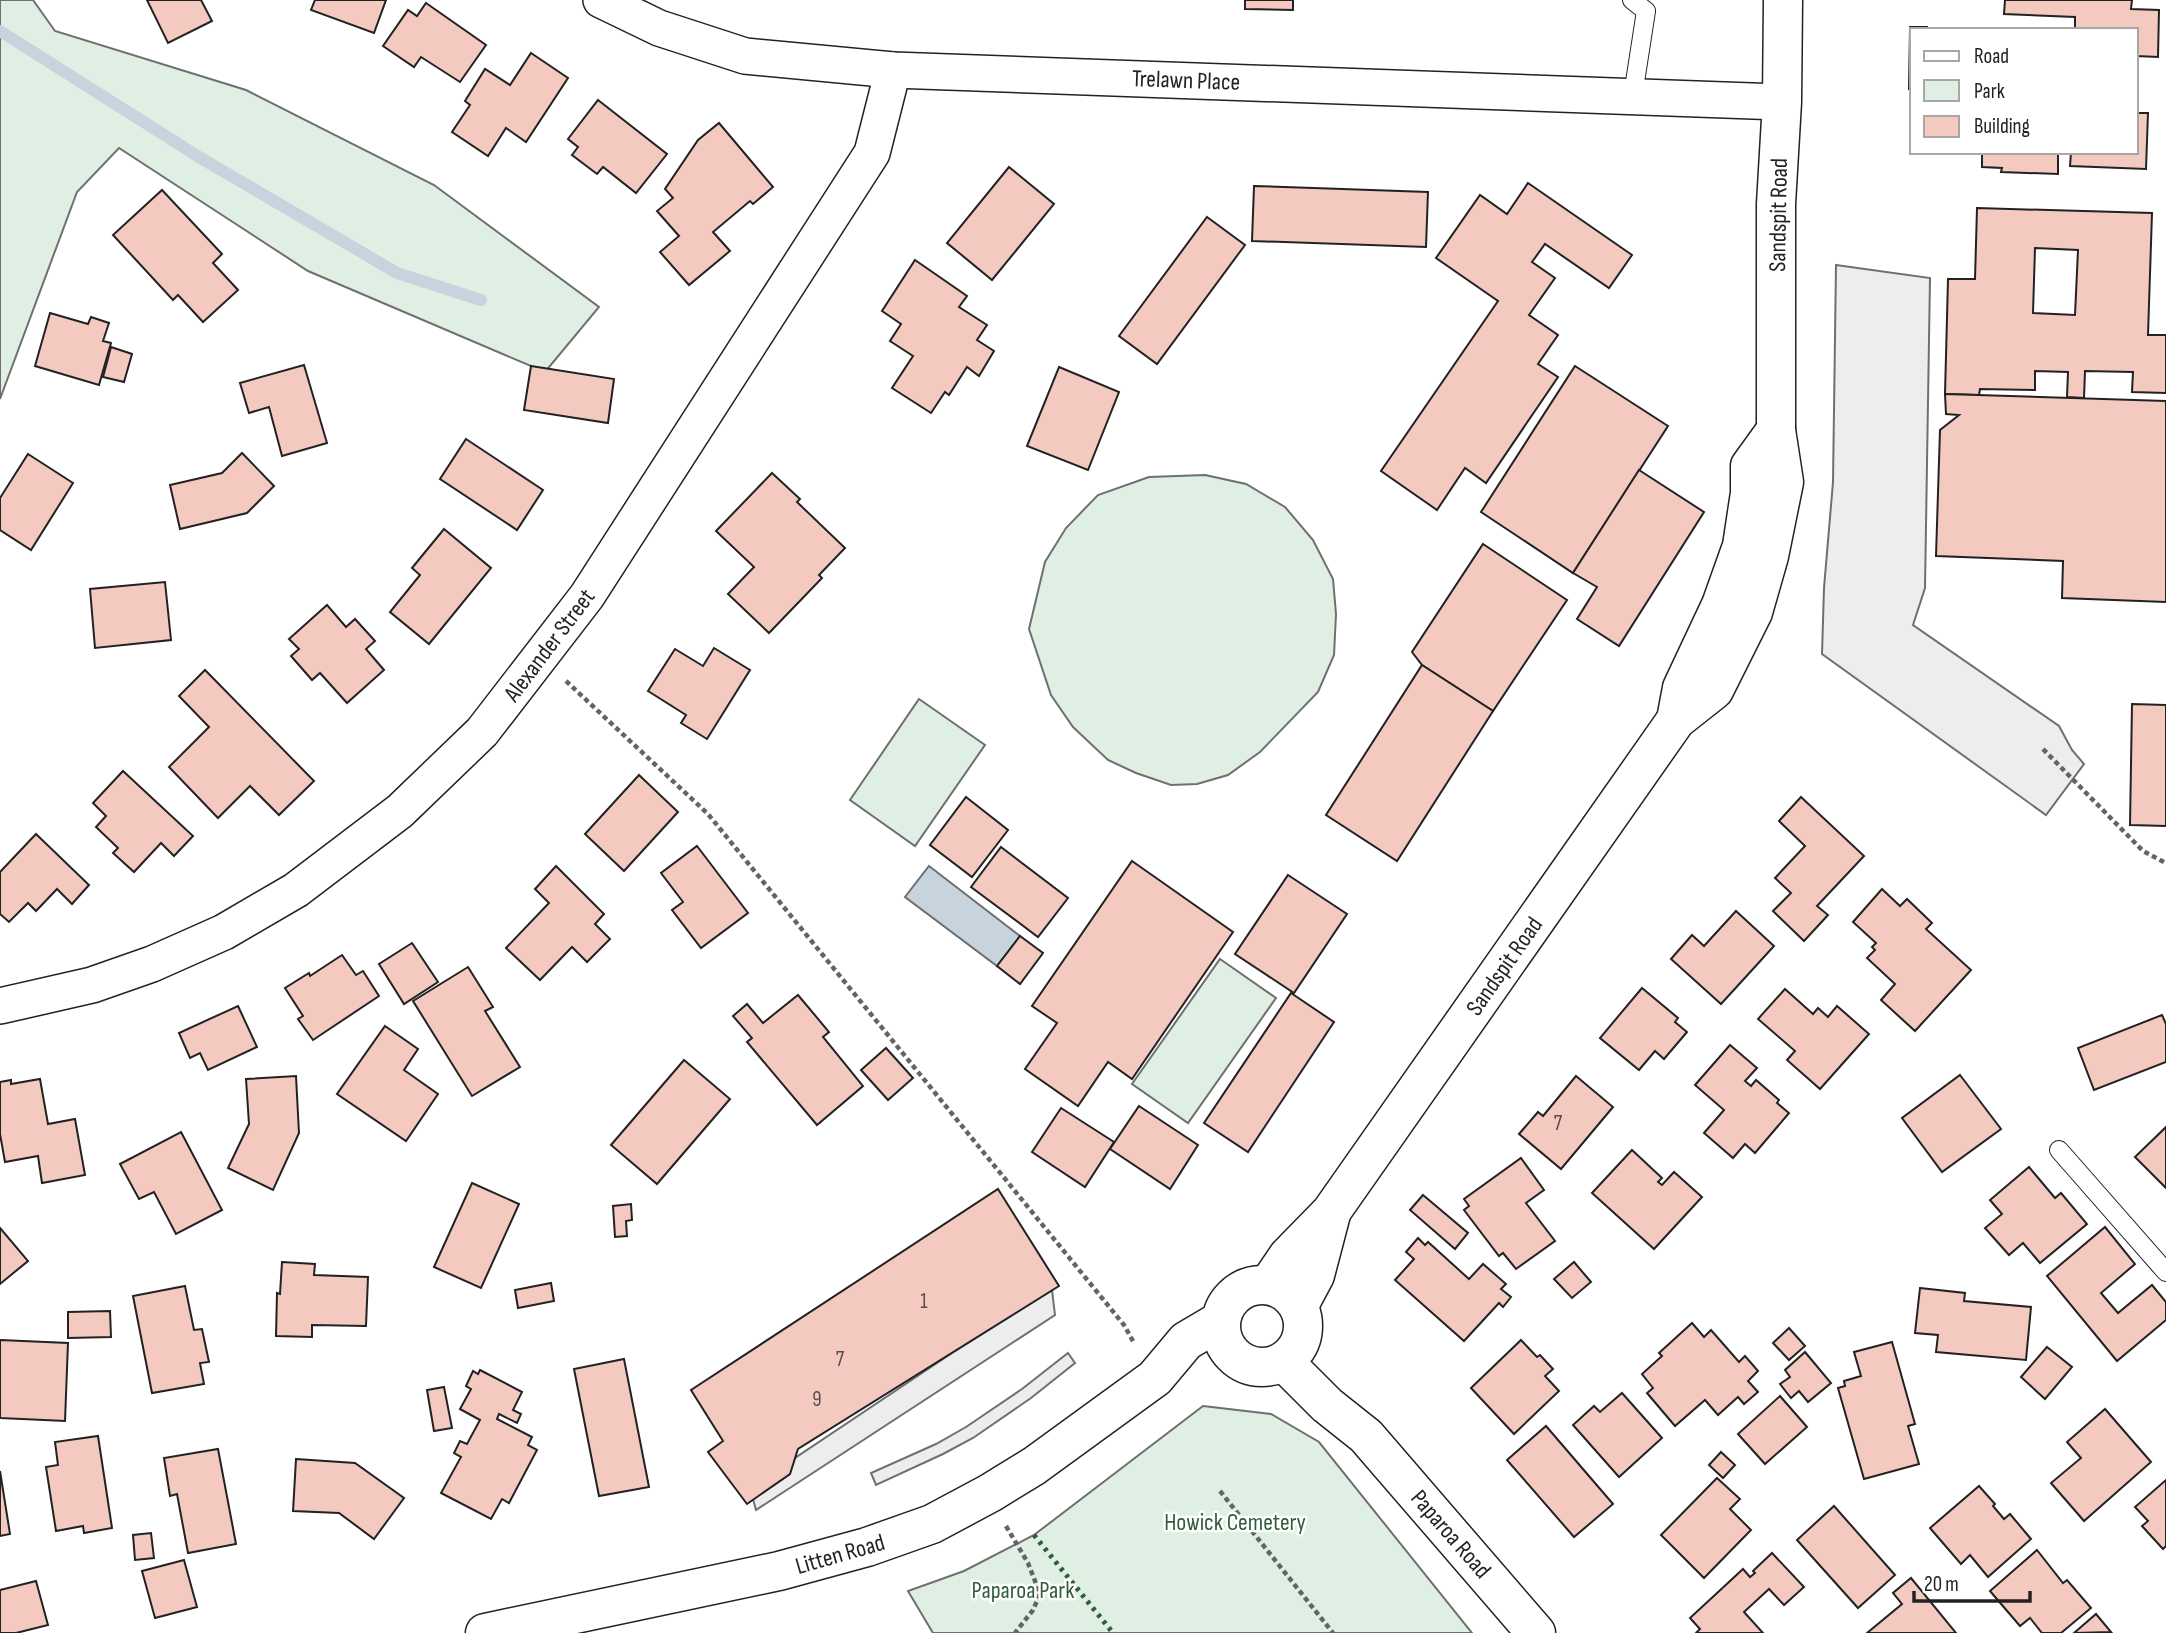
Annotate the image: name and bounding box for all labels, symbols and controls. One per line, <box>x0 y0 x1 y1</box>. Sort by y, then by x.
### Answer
legend <box>1910 28 2138 154</box>
text: Road <box>1974 44 2009 69</box>
street label: Trelawn Place <box>1131 64 1241 97</box>
text: Park <box>1974 79 2005 104</box>
text: Building <box>1974 114 2030 139</box>
street label: Sandspit Road <box>1763 158 1794 272</box>
street label: Alexander Street <box>497 583 601 708</box>
street label: Sandspit Road <box>1460 911 1549 1021</box>
house number: 7 <box>1554 1111 1563 1136</box>
house number: 1 <box>920 1289 928 1314</box>
house number: 7 <box>836 1347 845 1372</box>
house number: 9 <box>812 1387 822 1412</box>
street label: Paparoa Road <box>1404 1484 1497 1584</box>
park label: Howick Cemetery <box>1164 1508 1306 1537</box>
street label: Litten Road <box>792 1528 888 1581</box>
scale bar <box>1914 1560 2030 1604</box>
text: 20 m <box>1924 1572 1959 1597</box>
park label: Paparoa Park <box>972 1576 1074 1605</box>

